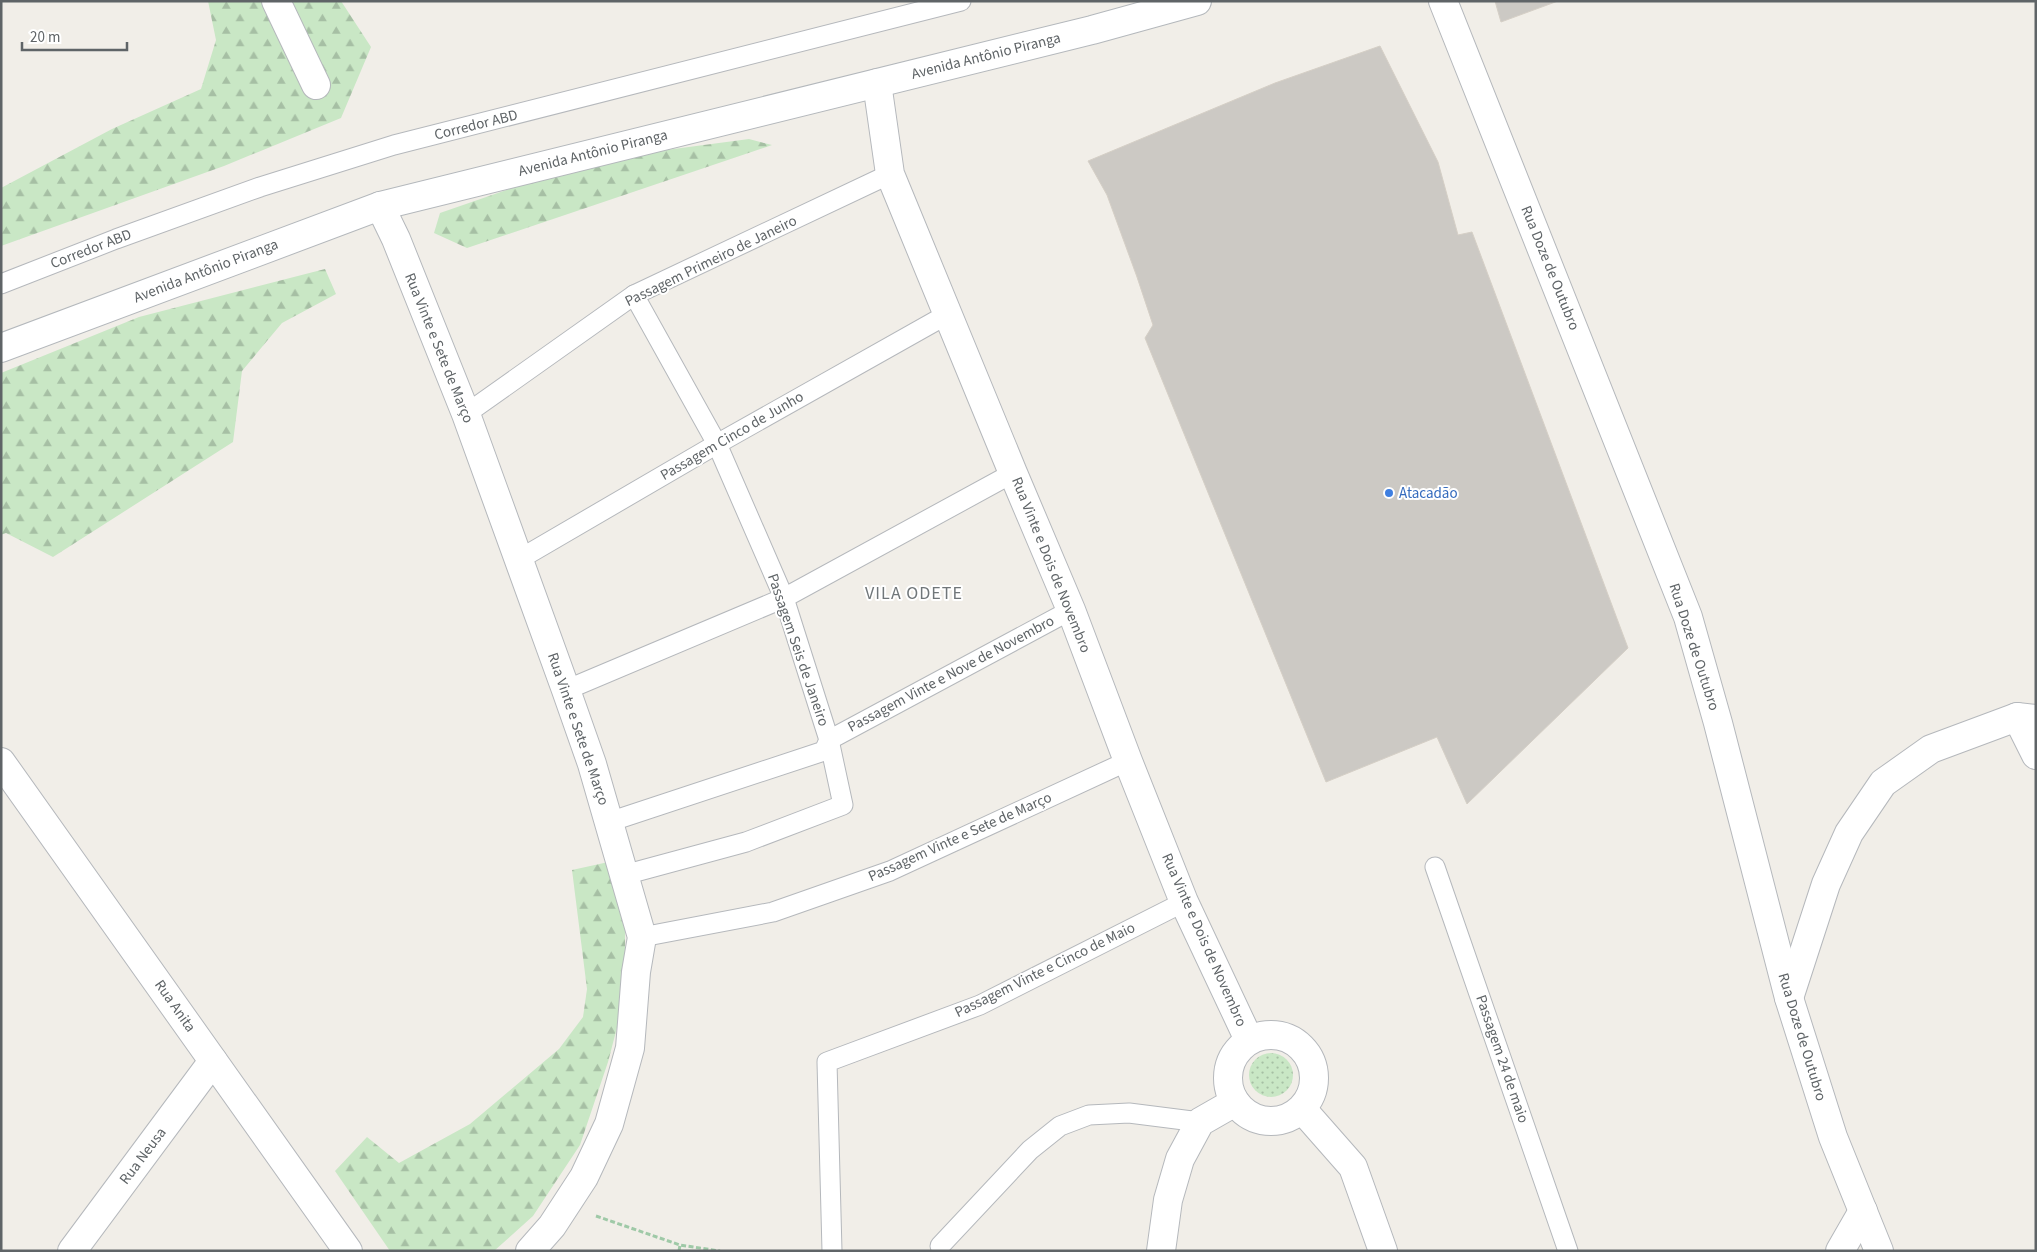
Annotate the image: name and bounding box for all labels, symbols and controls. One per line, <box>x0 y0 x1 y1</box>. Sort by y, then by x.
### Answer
scale bar <box>22 20 128 52</box>
text: 20 m <box>30 27 60 48</box>
street label: Avenida Antônio Piranga <box>909 27 1063 85</box>
street label: Corredor ABD <box>432 104 520 146</box>
street label: Avenida Antônio Piranga <box>516 124 670 182</box>
street label: Rua Doze de Outubro <box>1515 203 1585 333</box>
street label: Passagem Primeiro de Janeiro <box>621 210 801 312</box>
street label: Corredor ABD <box>47 224 135 274</box>
street label: Avenida Antônio Piranga <box>131 234 281 308</box>
street label: Rua Vinte e Sete de Março <box>399 270 479 426</box>
street label: Passagem Cinco de Junho <box>656 386 808 486</box>
street label: Rua Vinte e Dois de Novembro <box>1006 474 1096 656</box>
place label: Atacadão <box>1399 483 1458 504</box>
marker: Atacadão <box>1383 487 1395 499</box>
street label: Passagem Seis de Janeiro <box>762 571 834 729</box>
district label: VILA ODETE <box>865 581 963 606</box>
street label: Rua Doze de Outubro <box>1663 581 1725 713</box>
street label: Passagem Vinte e Nove de Novembro <box>844 610 1058 738</box>
street label: Rua Vinte e Sete de Março <box>542 650 614 808</box>
street label: Passagem Vinte e Sete de Março <box>865 787 1055 887</box>
street label: Rua Vinte e Dois de Novembro <box>1156 850 1252 1030</box>
street label: Passagem Vinte e Cinco de Maio <box>951 917 1139 1023</box>
street label: Rua Doze de Outubro <box>1773 970 1831 1104</box>
street label: Rua Anita <box>149 976 201 1036</box>
street label: Passagem 24 de maio <box>1470 992 1534 1126</box>
street label: Rua Neusa <box>115 1123 171 1189</box>

